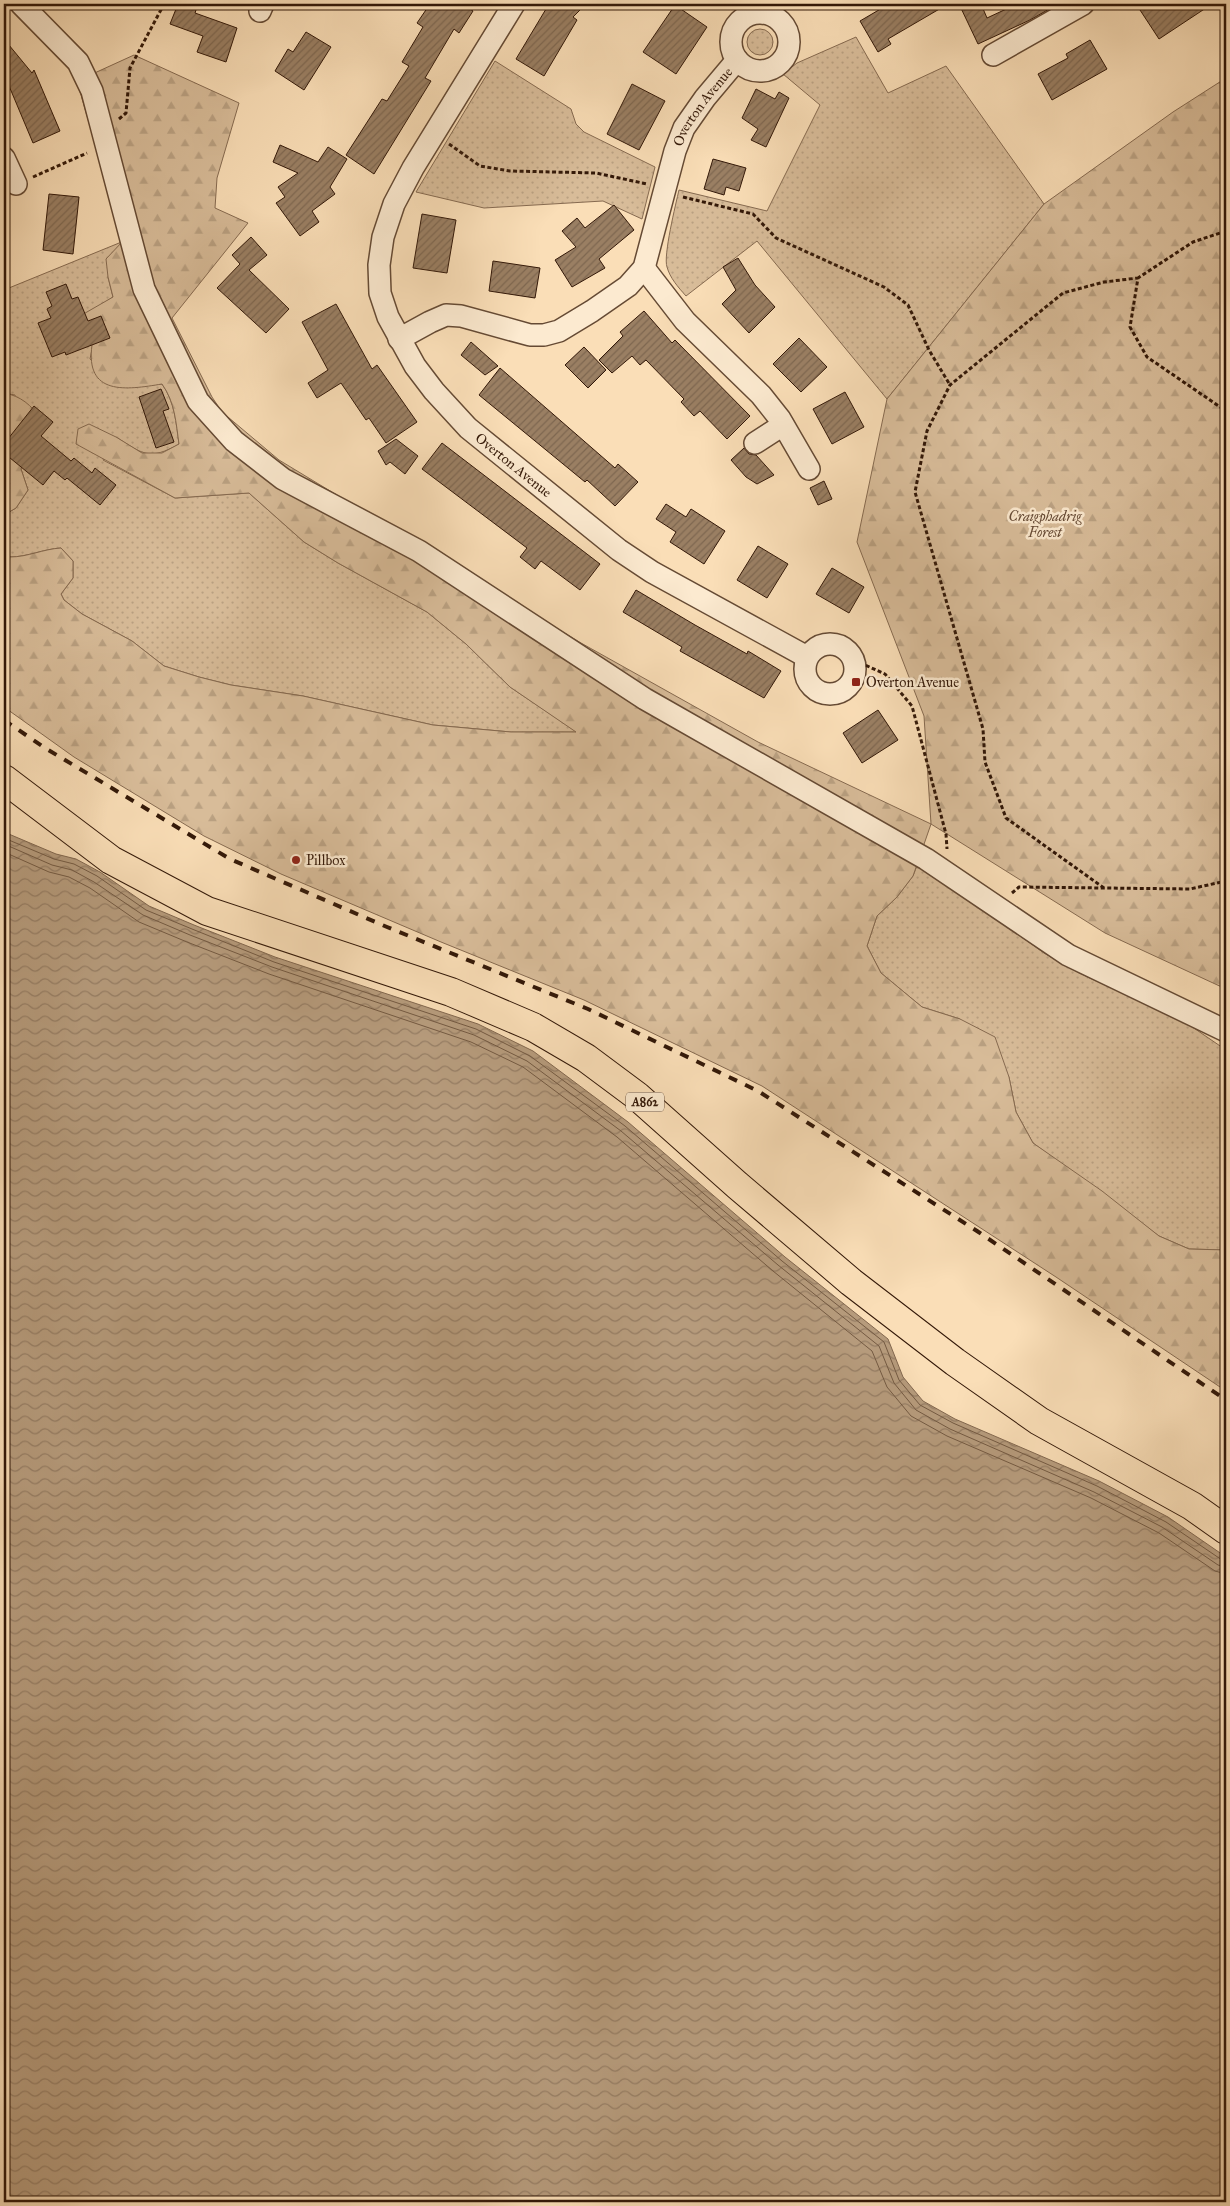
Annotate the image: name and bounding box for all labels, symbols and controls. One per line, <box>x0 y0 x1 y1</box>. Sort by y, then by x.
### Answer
street label: Overton Avenue <box>670 64 736 149</box>
street label: Overton Avenue <box>472 429 555 501</box>
park label: Craigphadrig Forest <box>1008 508 1082 541</box>
place label: Overton Avenue <box>866 674 959 691</box>
marker: Overton Avenue <box>850 676 862 688</box>
place label: Pillbox <box>306 852 346 869</box>
marker: Pillbox <box>290 854 302 866</box>
road number: A862 <box>626 1092 664 1112</box>

